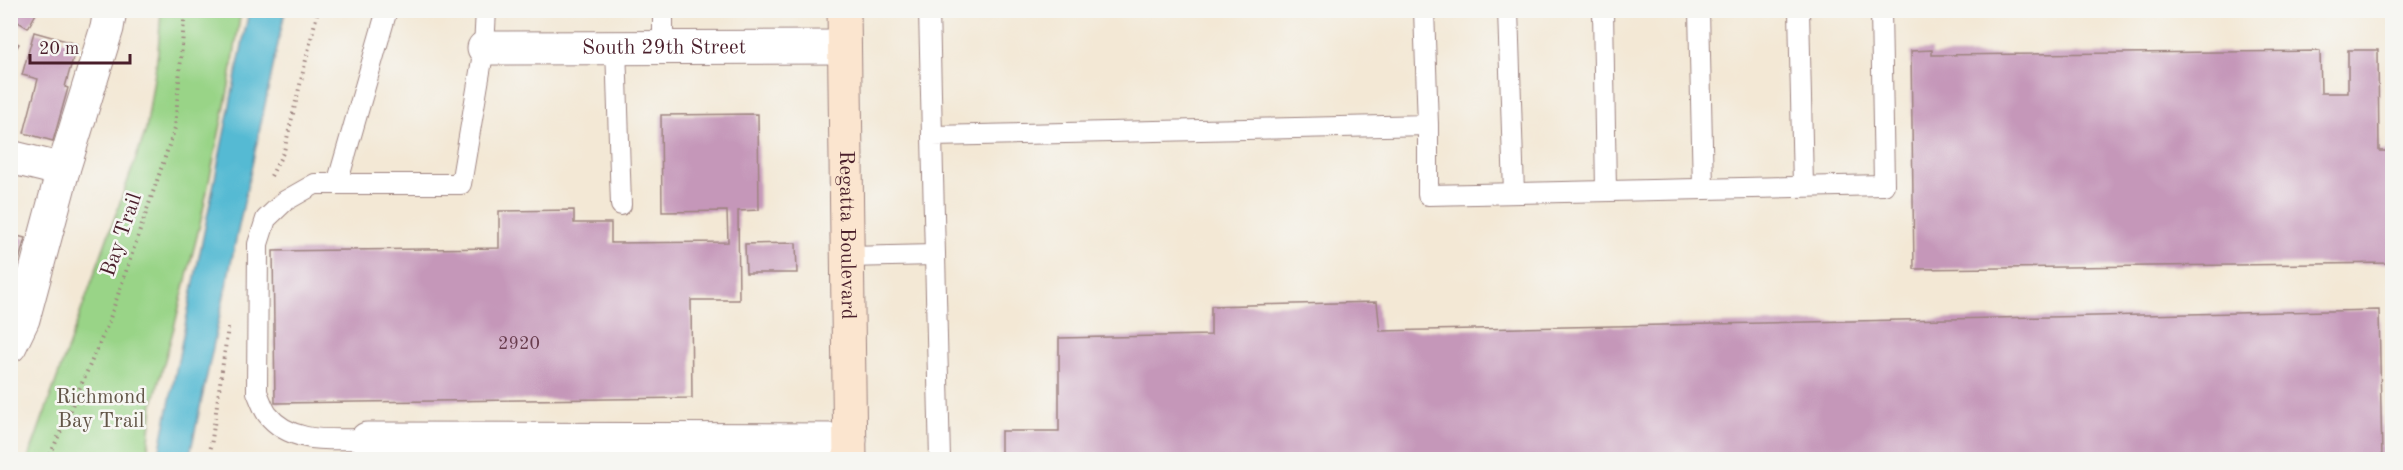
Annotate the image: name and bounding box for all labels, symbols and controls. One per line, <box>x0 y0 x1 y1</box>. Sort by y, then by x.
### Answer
scale bar <box>30 27 130 65</box>
street label: South 29th Street <box>582 37 746 58</box>
text: 20 m <box>39 40 79 58</box>
street label: Regatta Boulevard <box>835 150 859 320</box>
street label: Bay Trail <box>98 190 146 279</box>
house number: 2920 <box>498 335 540 353</box>
park label: Richmond Bay Trail <box>56 387 146 432</box>

